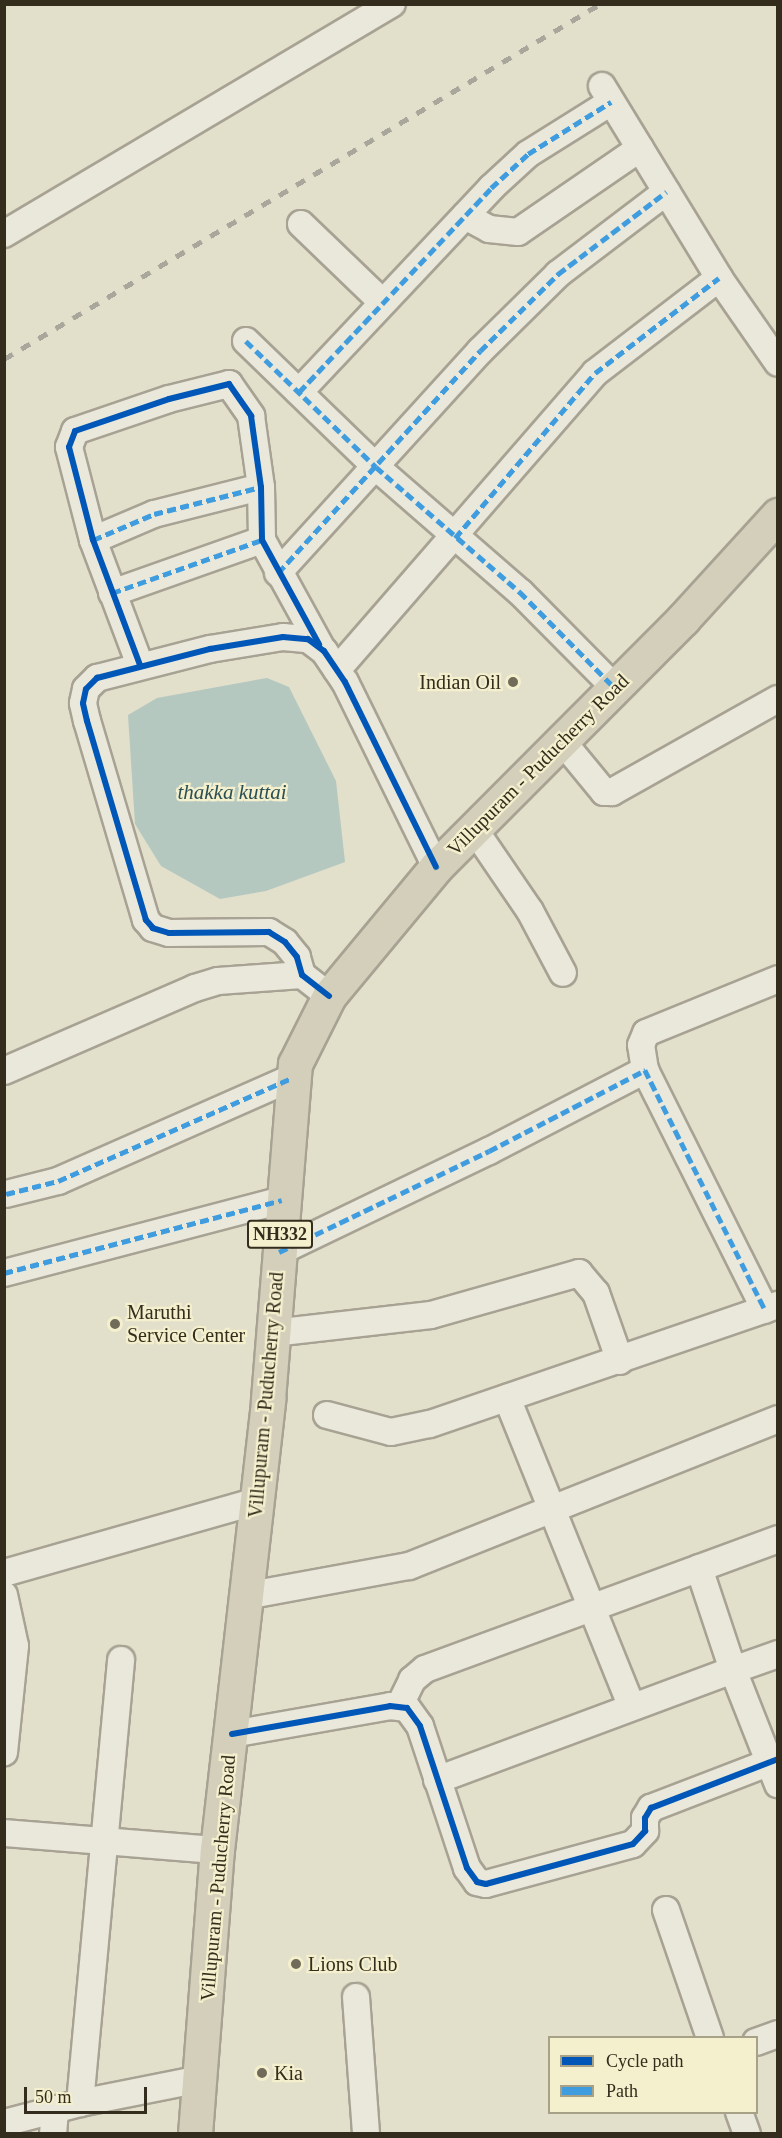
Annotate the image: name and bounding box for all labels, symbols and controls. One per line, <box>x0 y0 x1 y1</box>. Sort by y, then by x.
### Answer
street label: Villupuram - Puducherry Road <box>442 669 634 861</box>
place label: Indian Oil <box>419 670 501 694</box>
marker: Indian Oil <box>506 675 520 689</box>
water label: thakka kuttai <box>177 779 287 805</box>
road number: NH332 <box>247 1219 313 1249</box>
street label: Villupuram - Puducherry Road <box>243 1271 289 1519</box>
place label: Maruthi Service Center <box>127 1300 245 1347</box>
marker: Maruthi Service Center <box>108 1317 122 1331</box>
street label: Villupuram - Puducherry Road <box>195 1754 241 2002</box>
place label: Lions Club <box>308 1952 397 1976</box>
marker: Lions Club <box>289 1957 303 1971</box>
legend <box>548 2036 758 2114</box>
text: Cycle path <box>606 2051 683 2071</box>
place label: Kia <box>274 2061 303 2085</box>
marker: Kia <box>255 2066 269 2080</box>
scale bar <box>27 2075 150 2113</box>
text: Path <box>606 2081 638 2101</box>
text: 50 m <box>35 2087 72 2107</box>

